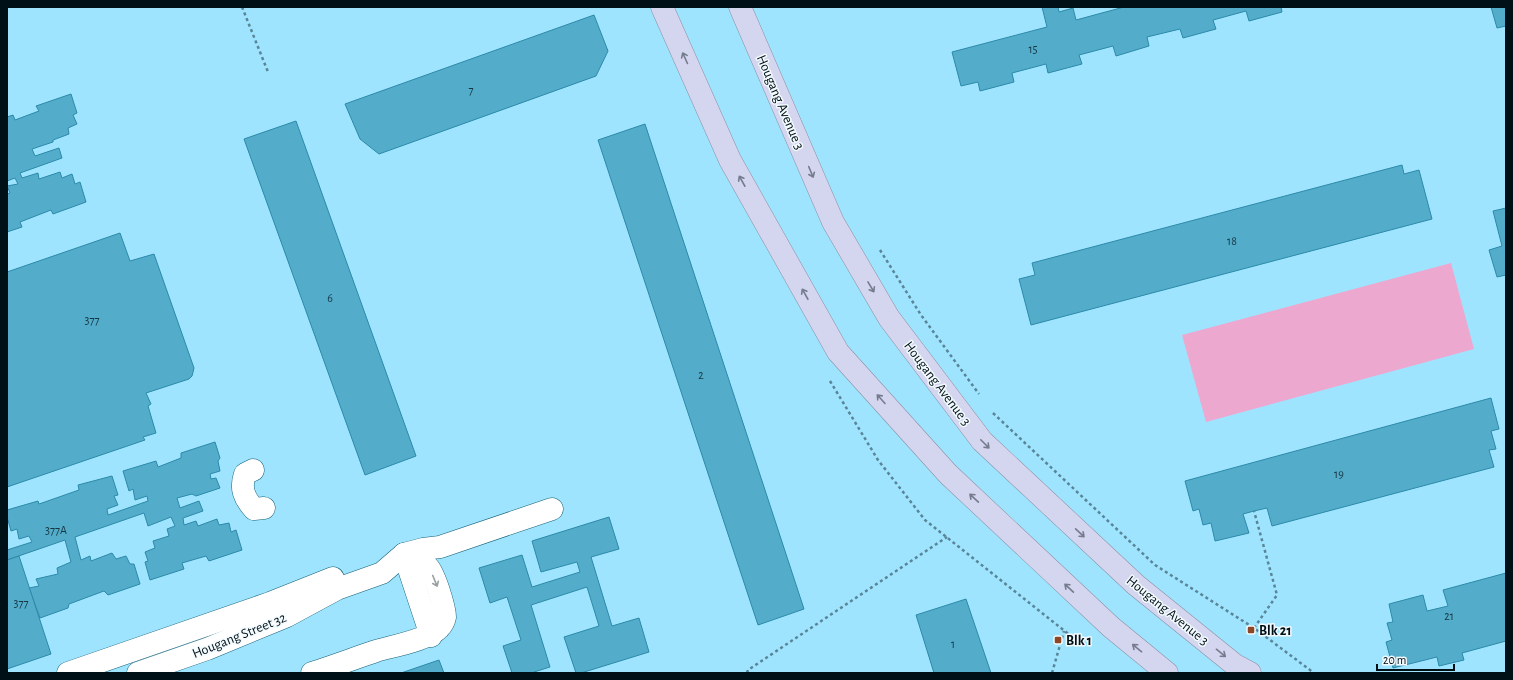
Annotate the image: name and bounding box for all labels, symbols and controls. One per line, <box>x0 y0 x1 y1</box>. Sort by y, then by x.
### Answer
house number: 15 <box>1028 43 1038 55</box>
one-way arrow <box>681 52 688 64</box>
street label: Hougang Avenue 3 <box>754 53 806 152</box>
house number: 7 <box>468 84 474 96</box>
one-way arrow <box>807 165 815 177</box>
one-way arrow <box>737 175 745 187</box>
house number: 18 <box>1227 235 1237 247</box>
one-way arrow <box>867 281 875 293</box>
one-way arrow <box>801 288 809 300</box>
house number: 6 <box>327 292 333 304</box>
house number: 377 <box>85 314 99 326</box>
street label: Hougang Avenue 3 <box>901 339 973 429</box>
house number: 2 <box>698 369 704 381</box>
one-way arrow <box>876 394 885 404</box>
one-way arrow <box>980 439 990 449</box>
house number: 19 <box>1334 468 1344 480</box>
one-way arrow <box>969 494 979 503</box>
house number: 377A <box>45 524 67 536</box>
one-way arrow <box>1075 528 1085 537</box>
street label: Hougang Avenue 3 <box>1124 573 1211 648</box>
one-way arrow <box>432 575 439 587</box>
one-way arrow <box>1064 583 1074 592</box>
house number: 377 <box>14 597 28 609</box>
house number: 21 <box>1444 610 1454 622</box>
street label: Hougang Street 32 <box>190 611 288 661</box>
place label: Blk 21 <box>1259 624 1291 638</box>
marker: Blk 21 <box>1246 625 1256 635</box>
place label: Blk 1 <box>1066 634 1092 648</box>
marker: Blk 1 <box>1053 635 1063 645</box>
house number: 1 <box>951 638 955 650</box>
one-way arrow <box>1132 644 1143 653</box>
scale bar <box>1377 646 1454 672</box>
one-way arrow <box>1216 649 1226 658</box>
text: 20 m <box>1383 654 1406 666</box>

